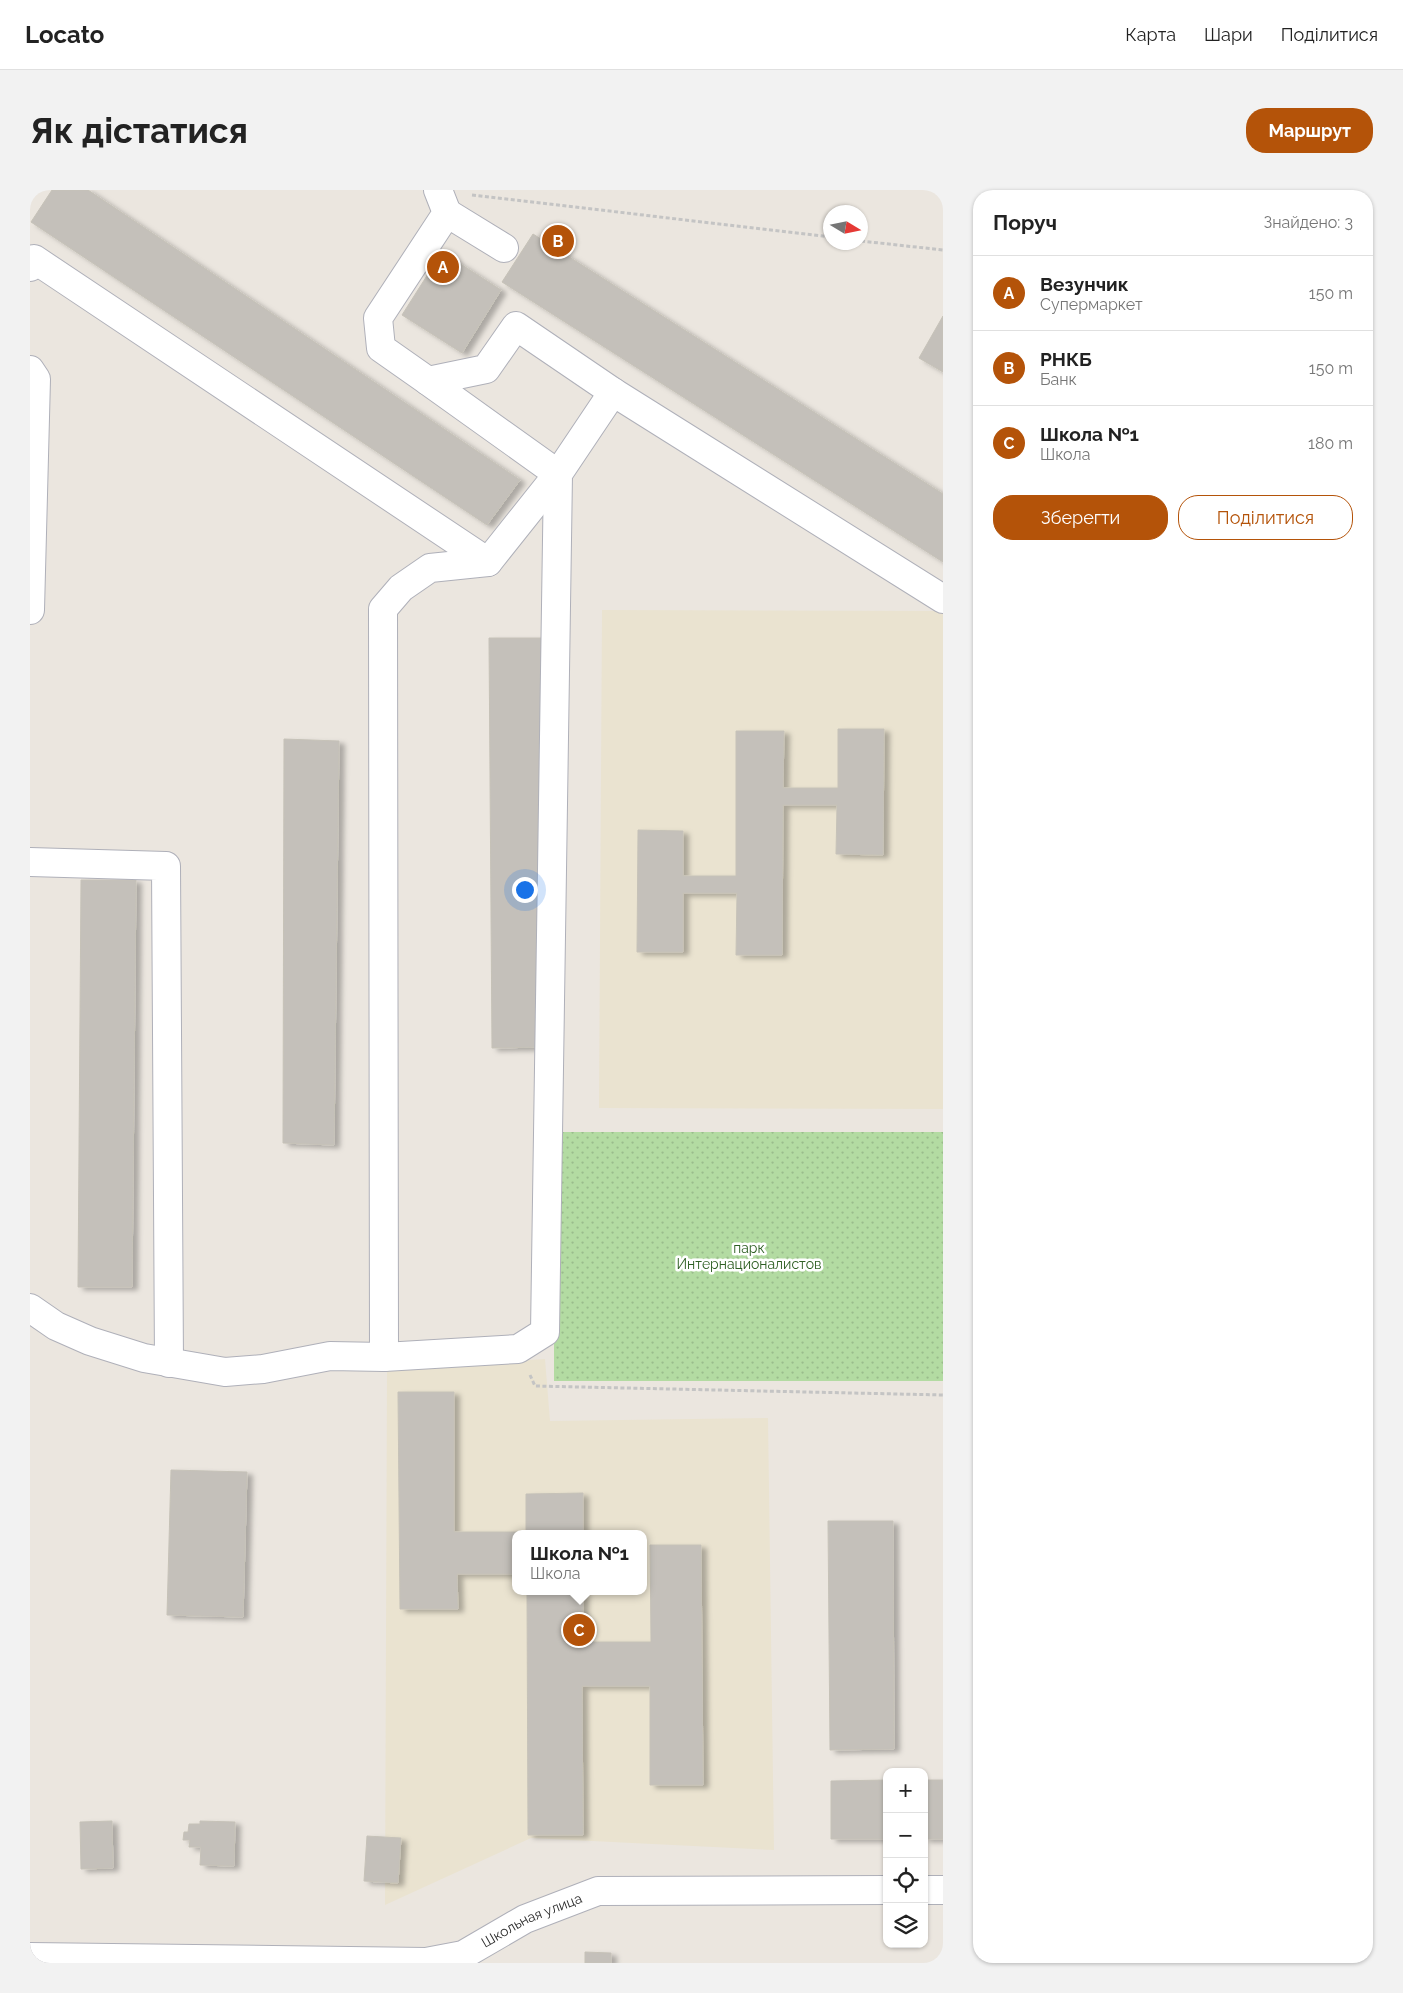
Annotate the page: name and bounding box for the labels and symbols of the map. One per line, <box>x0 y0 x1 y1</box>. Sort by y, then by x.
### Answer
north arrow <box>823 205 868 250</box>
pin: B <box>542 222 574 260</box>
pin: A <box>427 248 459 286</box>
your location <box>512 877 538 903</box>
park label: парк Интернационалистов <box>676 1240 822 1272</box>
pin: C <box>563 1611 595 1649</box>
street label: Школьная улица <box>479 1890 584 1951</box>

